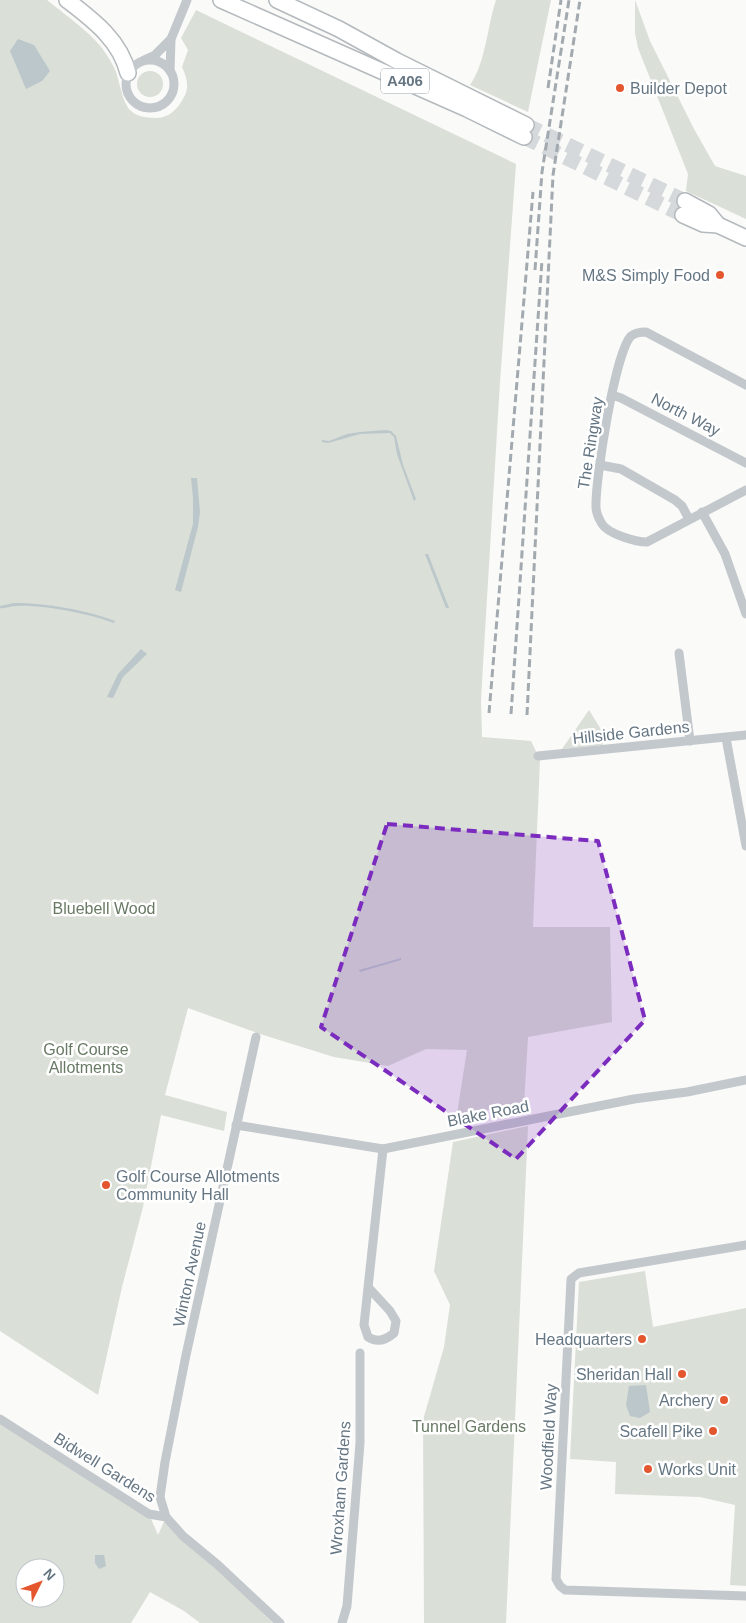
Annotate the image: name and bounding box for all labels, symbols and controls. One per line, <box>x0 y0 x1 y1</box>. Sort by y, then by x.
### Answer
road number: A406 <box>381 68 429 94</box>
place label: Builder Depot <box>630 80 728 97</box>
marker: Builder Depot <box>614 82 626 94</box>
place label: M&S Simply Food <box>582 267 710 284</box>
marker: M&S Simply Food <box>714 269 726 281</box>
street label: North Way <box>649 390 723 439</box>
street label: The Ringway <box>575 396 606 491</box>
street label: Hillside Gardens <box>572 718 690 747</box>
park label: Bluebell Wood <box>53 900 155 917</box>
park label: Golf Course Allotments <box>43 1041 129 1076</box>
street label: Blake Road <box>446 1097 530 1130</box>
place label: Golf Course Allotments Community Hall <box>116 1168 280 1203</box>
marker: Golf Course Allotments Community Hall <box>100 1179 112 1191</box>
street label: Winton Avenue <box>170 1220 209 1328</box>
place label: Headquarters <box>535 1331 632 1348</box>
marker: Headquarters <box>636 1333 648 1345</box>
place label: Sheridan Hall <box>576 1366 672 1383</box>
marker: Sheridan Hall <box>676 1368 688 1380</box>
street label: Woodfield Way <box>537 1383 560 1491</box>
place label: Archery <box>659 1392 714 1409</box>
marker: Archery <box>718 1394 730 1406</box>
park label: Tunnel Gardens <box>412 1418 526 1435</box>
street label: Wroxham Gardens <box>327 1421 354 1555</box>
place label: Scafell Pike <box>619 1423 703 1440</box>
marker: Scafell Pike <box>707 1425 719 1437</box>
street label: Bidwell Gardens <box>51 1429 159 1506</box>
place label: Works Unit <box>658 1461 736 1478</box>
marker: Works Unit <box>642 1463 654 1475</box>
north arrow <box>15 1558 65 1608</box>
text: N <box>40 1565 59 1583</box>

